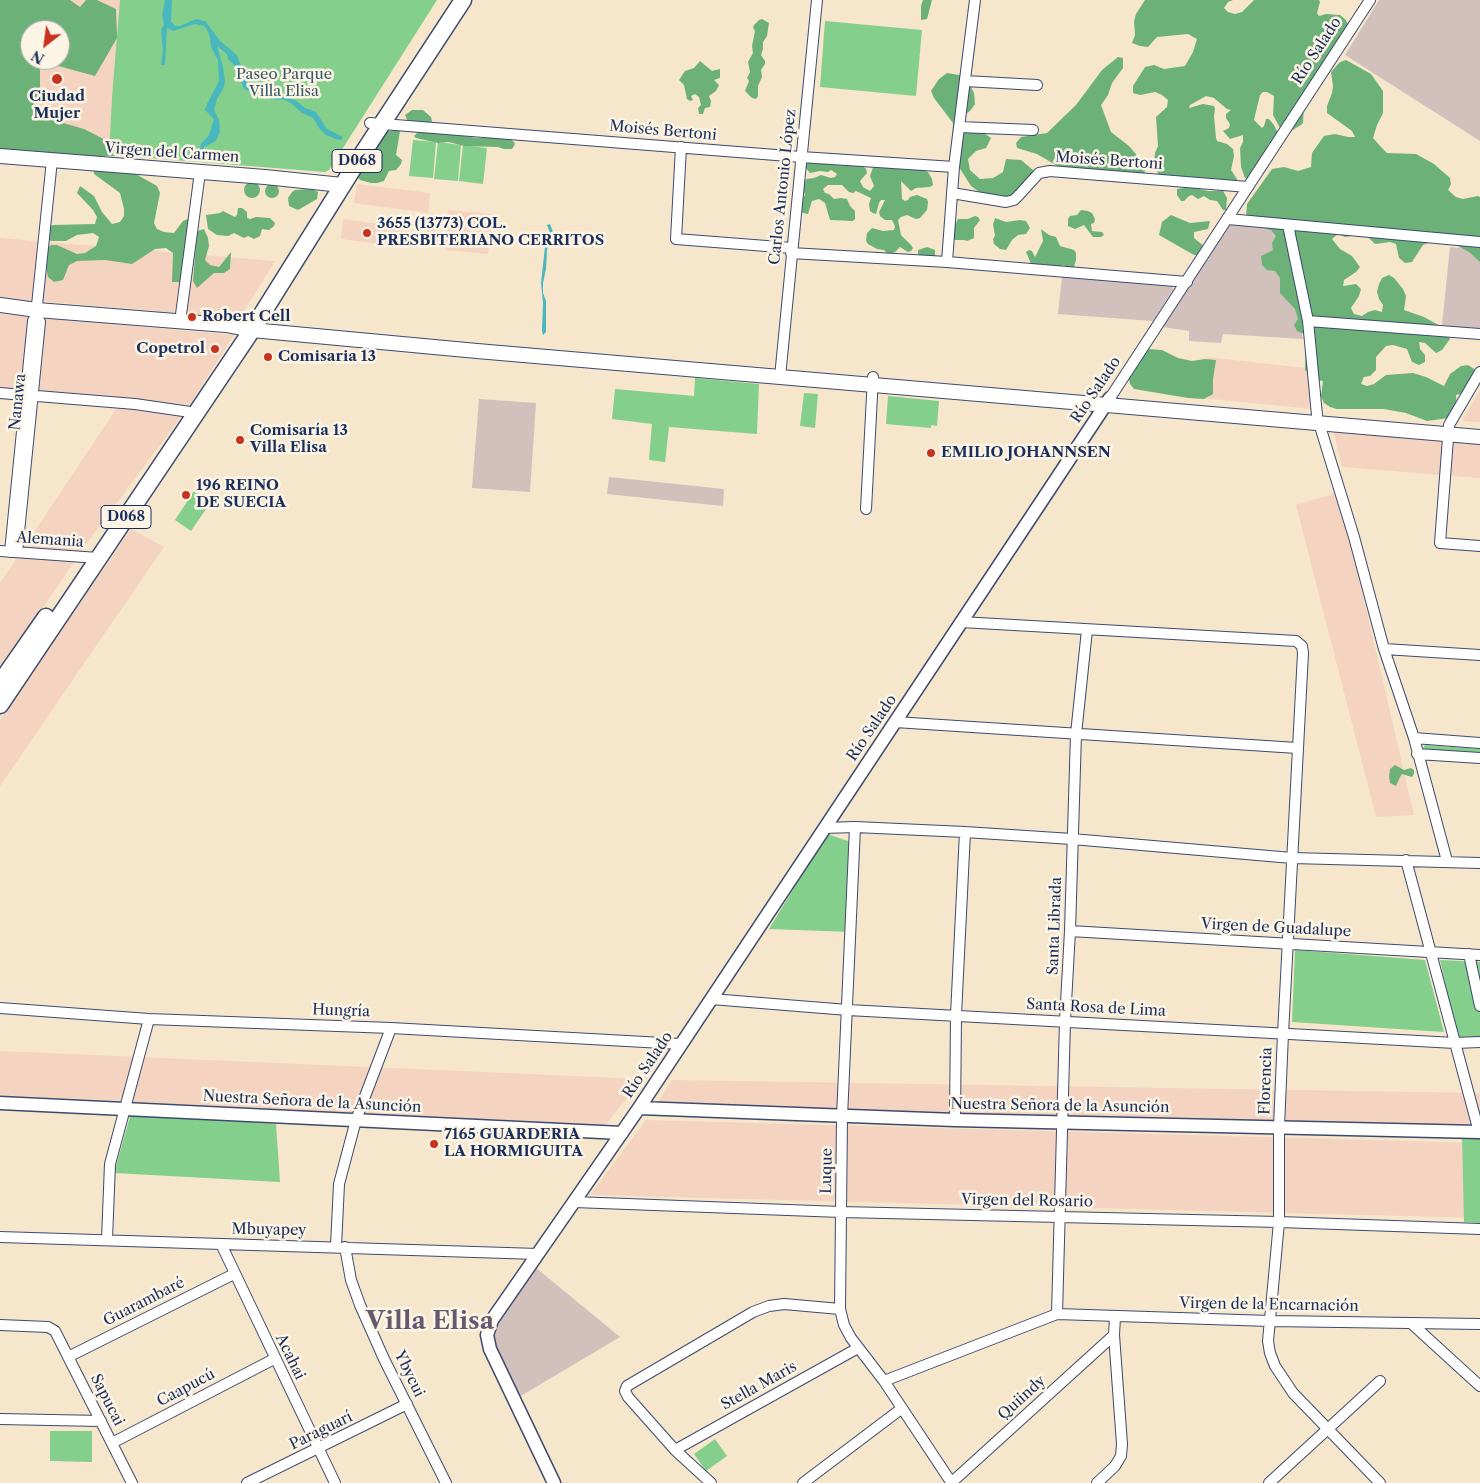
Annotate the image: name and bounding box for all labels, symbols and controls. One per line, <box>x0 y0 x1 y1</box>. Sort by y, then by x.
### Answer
street label: Río Salado <box>1289 14 1345 88</box>
north arrow <box>20 20 70 70</box>
text: N <box>28 46 48 68</box>
park label: Paseo Parque Villa Elisa <box>236 66 332 101</box>
marker: Ciudad Mujer <box>50 72 64 86</box>
place label: Ciudad Mujer <box>29 88 85 123</box>
street label: Carlos Antonio López <box>766 108 800 266</box>
street label: Moisés Bertoni <box>609 117 717 145</box>
street label: Virgen del Carmen <box>104 139 240 167</box>
street label: Moisés Bertoni <box>1055 148 1163 174</box>
road number: D068 <box>332 150 382 172</box>
place label: 3655 (13773) COL. PRESBITERIANO CERRITOS <box>377 215 604 250</box>
marker: 3655 (13773) COL. PRESBITERIANO CERRITOS <box>361 227 373 239</box>
place label: Robert Cell <box>202 308 290 326</box>
marker: Robert Cell <box>186 311 198 323</box>
place label: Copetrol <box>136 340 205 358</box>
marker: Copetrol <box>209 343 221 355</box>
place label: Comisaria 13 <box>278 348 376 366</box>
marker: Comisaria 13 <box>262 351 274 363</box>
street label: Río Salado <box>1067 353 1125 427</box>
street label: Nanawa <box>6 373 30 431</box>
place label: Comisaría 13 Villa Elisa <box>250 422 348 457</box>
marker: Comisaría 13 Villa Elisa <box>234 434 246 446</box>
place label: EMILIO JOHANNSEN <box>941 444 1111 462</box>
marker: EMILIO JOHANNSEN <box>925 447 937 459</box>
place label: 196 REINO DE SUECIA <box>196 477 286 512</box>
marker: 196 REINO DE SUECIA <box>180 489 192 501</box>
road number: D068 <box>101 506 151 528</box>
street label: Alemania <box>16 529 84 551</box>
street label: Río Salado <box>843 691 901 765</box>
street label: Santa Librada <box>1044 877 1066 975</box>
street label: Virgen de Guadalupe <box>1200 915 1352 941</box>
street label: Santa Rosa de Lima <box>1026 995 1166 1021</box>
street label: Hungría <box>312 1001 370 1021</box>
street label: Río Salado <box>619 1028 677 1102</box>
street label: Florencia <box>1256 1047 1276 1115</box>
street label: Nuestra Señora de la Asunción <box>202 1087 422 1117</box>
street label: Nuestra Señora de la Asunción <box>950 1095 1170 1117</box>
place label: 7165 GUARDERIA LA HORMIGUITA <box>444 1126 583 1161</box>
marker: 7165 GUARDERIA LA HORMIGUITA <box>428 1138 440 1150</box>
street label: Luque <box>818 1148 836 1194</box>
street label: Virgen del Rosario <box>961 1191 1093 1211</box>
street label: Mbuyapey <box>231 1220 307 1240</box>
street label: Guarambaré <box>100 1274 188 1330</box>
street label: Virgen de la Encarnación <box>1179 1294 1359 1316</box>
district label: Villa Elisa <box>366 1307 494 1337</box>
street label: Acahai <box>271 1331 309 1383</box>
street label: Ybycui <box>390 1348 428 1400</box>
street label: Stella Maris <box>718 1358 800 1414</box>
street label: Caapucú <box>154 1365 218 1411</box>
street label: Sapucai <box>86 1371 128 1429</box>
street label: Quiindy <box>995 1372 1049 1424</box>
street label: Paraguarí <box>287 1408 355 1454</box>

